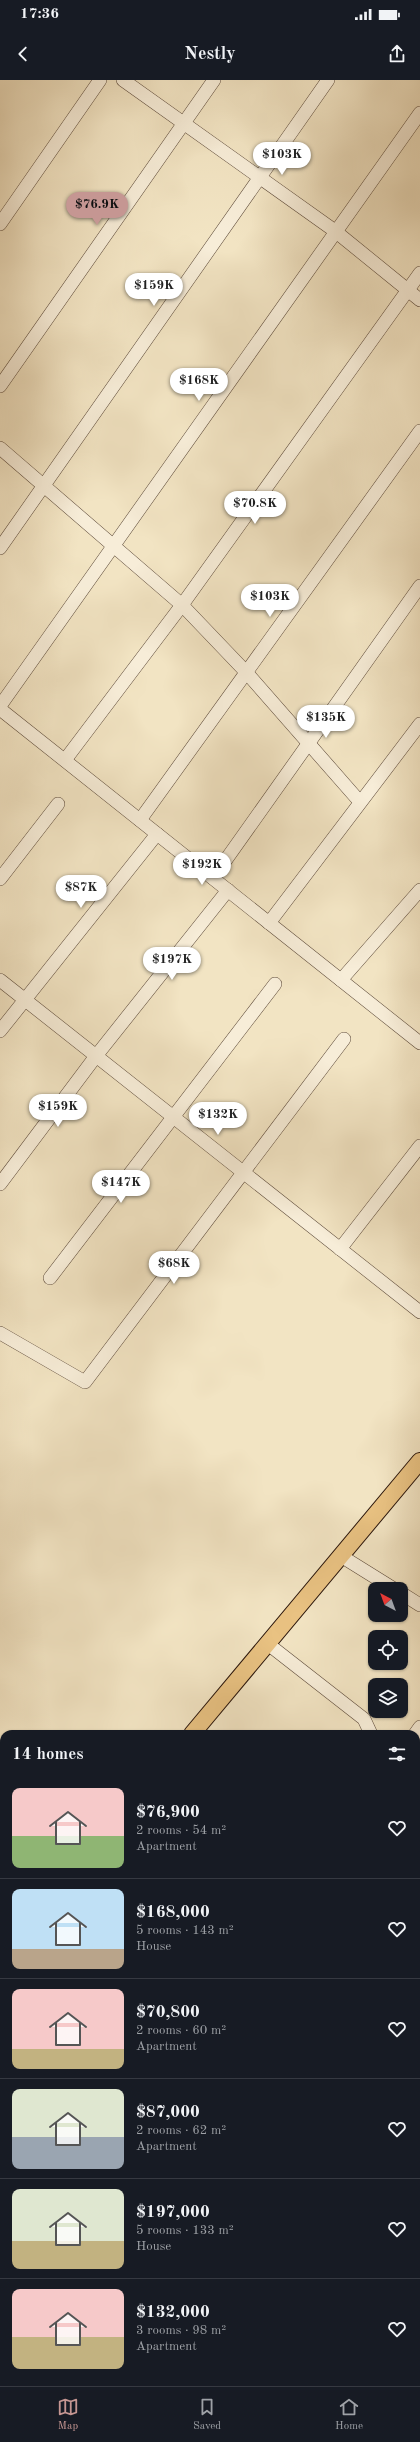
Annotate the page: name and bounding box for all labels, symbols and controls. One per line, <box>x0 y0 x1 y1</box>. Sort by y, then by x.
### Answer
text: 17:36 <box>20 7 59 22</box>
icon: back <box>12 43 34 65</box>
icon: share <box>386 43 408 65</box>
text: Nestly <box>184 45 236 63</box>
pin: $103K <box>254 142 310 176</box>
text: $103K <box>262 148 302 161</box>
pin: $76.9K <box>64 192 130 226</box>
text: $76.9K <box>75 198 119 211</box>
pin: $159K <box>126 273 182 307</box>
text: $159K <box>134 279 174 292</box>
pin: $168K <box>171 368 227 402</box>
text: $168K <box>179 374 219 387</box>
pin: $70.8K <box>222 491 288 525</box>
text: $70.8K <box>233 497 277 510</box>
pin: $103K <box>242 584 298 618</box>
text: $103K <box>250 590 290 603</box>
pin: $135K <box>298 705 354 739</box>
text: $135K <box>306 711 346 724</box>
pin: $192K <box>174 852 230 886</box>
text: $192K <box>182 858 222 871</box>
pin: $87K <box>57 875 105 909</box>
text: $87K <box>65 881 97 894</box>
pin: $197K <box>144 947 200 981</box>
text: $197K <box>152 953 192 966</box>
pin: $159K <box>30 1094 86 1128</box>
text: $159K <box>38 1100 78 1113</box>
pin: $132K <box>190 1102 246 1136</box>
text: $132K <box>198 1108 238 1121</box>
pin: $147K <box>93 1170 149 1204</box>
text: $147K <box>101 1176 141 1189</box>
pin: $68K <box>150 1251 198 1285</box>
text: $68K <box>158 1257 190 1270</box>
north arrow <box>368 1582 408 1622</box>
map controls <box>368 1582 408 1718</box>
button: locate <box>368 1630 408 1670</box>
button: layers <box>368 1678 408 1718</box>
icon: filters <box>386 1743 408 1765</box>
text: 14 homes <box>12 1746 84 1763</box>
icon: home <box>44 1804 92 1852</box>
text: $76,900 <box>136 1804 200 1821</box>
icon: heart <box>386 1817 408 1839</box>
text: 2 rooms · 54 m² <box>136 1824 226 1837</box>
text: Apartment <box>136 1840 197 1853</box>
text: $168,000 <box>136 1904 210 1921</box>
icon: home <box>44 1905 92 1953</box>
icon: heart <box>386 1918 408 1940</box>
text: 5 rooms · 143 m² <box>136 1924 234 1937</box>
text: House <box>136 1940 171 1953</box>
text: $70,800 <box>136 2004 200 2021</box>
icon: home <box>44 2005 92 2053</box>
icon: heart <box>386 2018 408 2040</box>
text: 2 rooms · 60 m² <box>136 2024 226 2037</box>
text: Apartment <box>136 2040 197 2053</box>
text: $87,000 <box>136 2104 200 2121</box>
icon: home <box>44 2105 92 2153</box>
icon: heart <box>386 2118 408 2140</box>
text: 2 rooms · 62 m² <box>136 2124 226 2137</box>
text: Apartment <box>136 2140 197 2153</box>
text: $197,000 <box>136 2204 210 2221</box>
icon: home <box>44 2205 92 2253</box>
icon: heart <box>386 2218 408 2240</box>
text: 5 rooms · 133 m² <box>136 2224 234 2237</box>
text: House <box>136 2240 171 2253</box>
text: $132,000 <box>136 2304 210 2321</box>
icon: home <box>44 2305 92 2353</box>
icon: heart <box>386 2318 408 2340</box>
text: 3 rooms · 98 m² <box>136 2324 226 2337</box>
text: Apartment <box>136 2340 197 2353</box>
tab: Map <box>57 2396 79 2434</box>
tab: Saved <box>193 2396 221 2434</box>
tab: Home <box>335 2396 363 2434</box>

